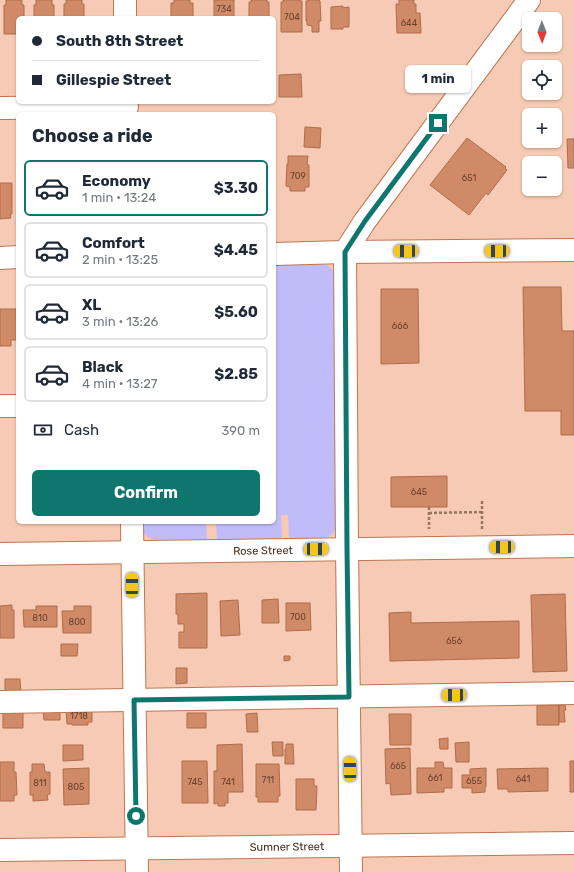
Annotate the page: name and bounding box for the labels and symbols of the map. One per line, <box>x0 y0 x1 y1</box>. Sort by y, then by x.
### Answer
house number: 734 <box>216 4 232 14</box>
house number: 704 <box>284 12 300 22</box>
north arrow <box>522 12 562 52</box>
house number: 644 <box>401 18 418 28</box>
callout: 1 min <box>405 65 471 93</box>
route end <box>429 114 447 132</box>
house number: 709 <box>290 171 306 181</box>
house number: 651 <box>462 173 476 183</box>
car <box>394 245 418 257</box>
car <box>485 245 509 257</box>
house number: 666 <box>392 321 409 331</box>
house number: 645 <box>411 487 427 497</box>
car <box>490 541 514 553</box>
car <box>304 543 328 555</box>
street label: Rose Street <box>233 544 294 558</box>
car <box>126 573 138 597</box>
house number: 700 <box>290 612 306 622</box>
house number: 810 <box>32 613 48 623</box>
house number: 800 <box>68 617 86 627</box>
house number: 656 <box>446 636 463 646</box>
car <box>442 689 466 701</box>
house number: 1718 <box>70 711 88 721</box>
car <box>344 757 356 781</box>
house number: 665 <box>390 761 406 771</box>
house number: 661 <box>428 773 442 783</box>
house number: 641 <box>516 774 530 784</box>
house number: 711 <box>262 775 274 785</box>
house number: 655 <box>466 776 482 786</box>
house number: 745 <box>187 777 203 787</box>
house number: 741 <box>221 777 235 787</box>
house number: 811 <box>33 778 47 788</box>
house number: 805 <box>68 782 84 792</box>
route start <box>127 807 145 825</box>
street label: Sumner Street <box>250 840 325 854</box>

